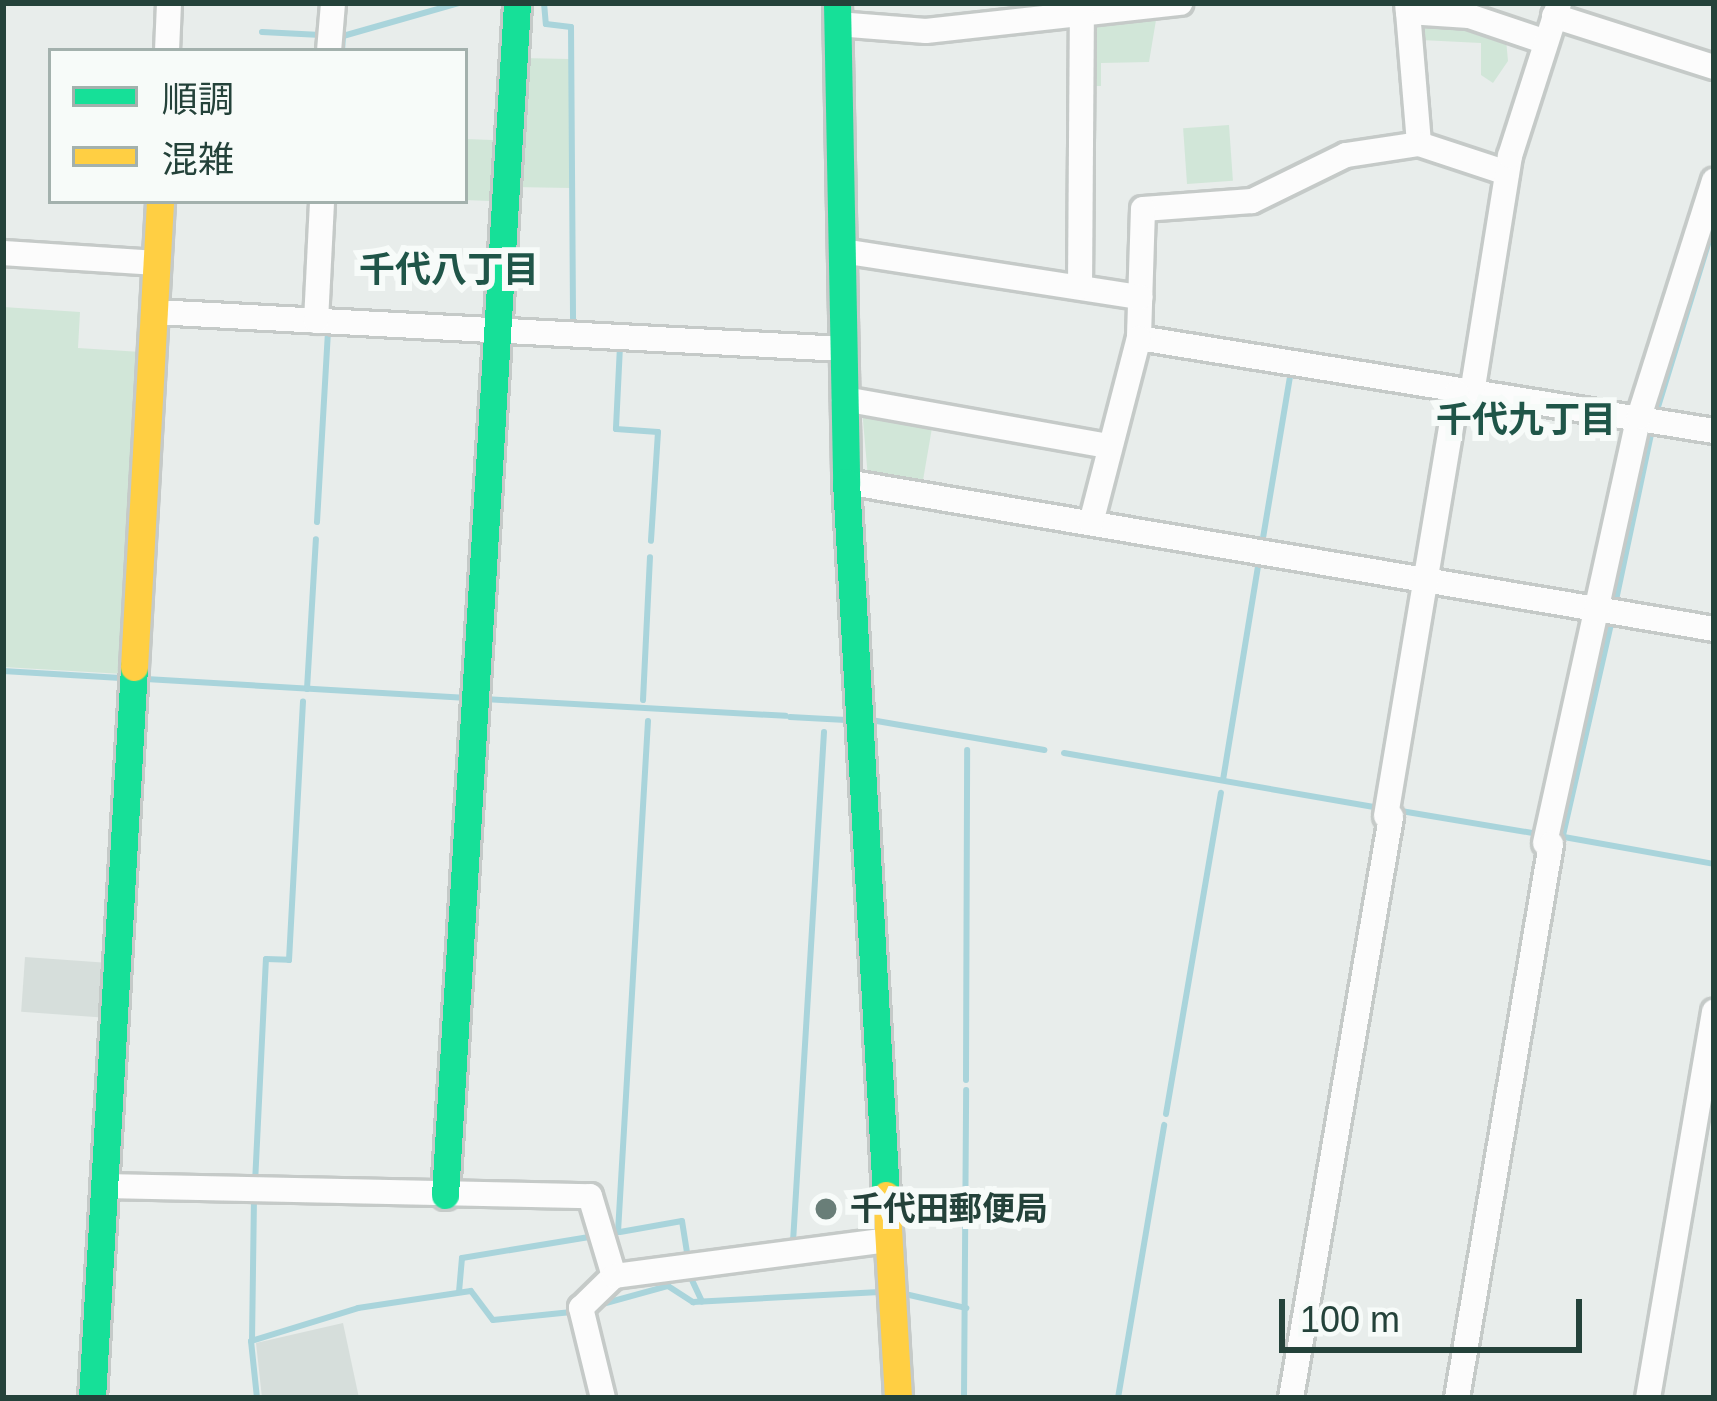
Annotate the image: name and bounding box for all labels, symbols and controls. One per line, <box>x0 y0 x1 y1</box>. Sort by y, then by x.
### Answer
legend <box>48 48 468 204</box>
text: 順調 <box>162 79 234 120</box>
text: 混雑 <box>162 139 234 180</box>
district label: 千代八丁目 <box>359 248 539 292</box>
district label: 千代九丁目 <box>1436 398 1616 442</box>
place label: 千代田郵便局 <box>850 1189 1048 1229</box>
marker: 千代田郵便局 <box>813 1196 839 1222</box>
scale bar <box>1285 1275 1588 1349</box>
text: 100 m <box>1300 1299 1400 1340</box>

